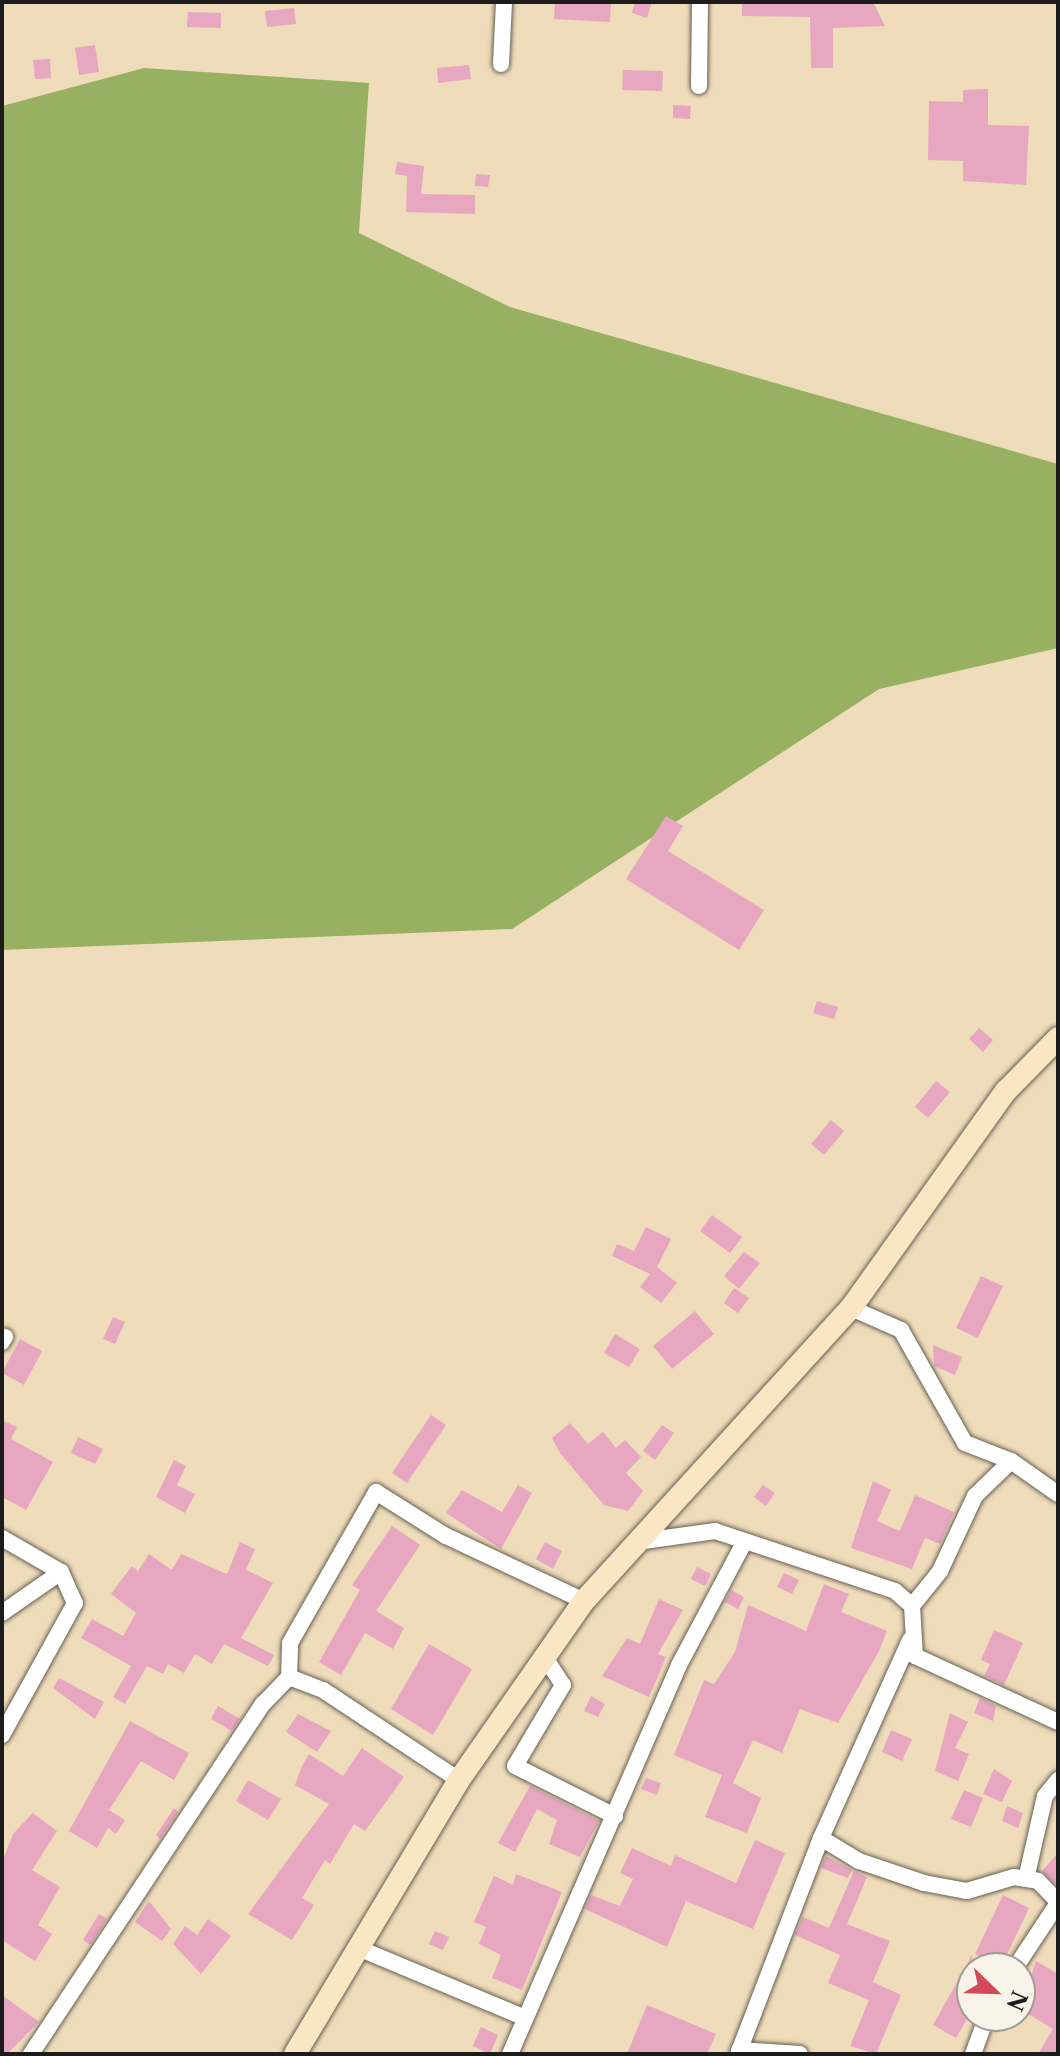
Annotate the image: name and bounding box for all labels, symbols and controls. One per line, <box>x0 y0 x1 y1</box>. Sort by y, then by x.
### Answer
north arrow <box>956 1952 1036 2032</box>
text: N <box>1001 1987 1033 2015</box>

